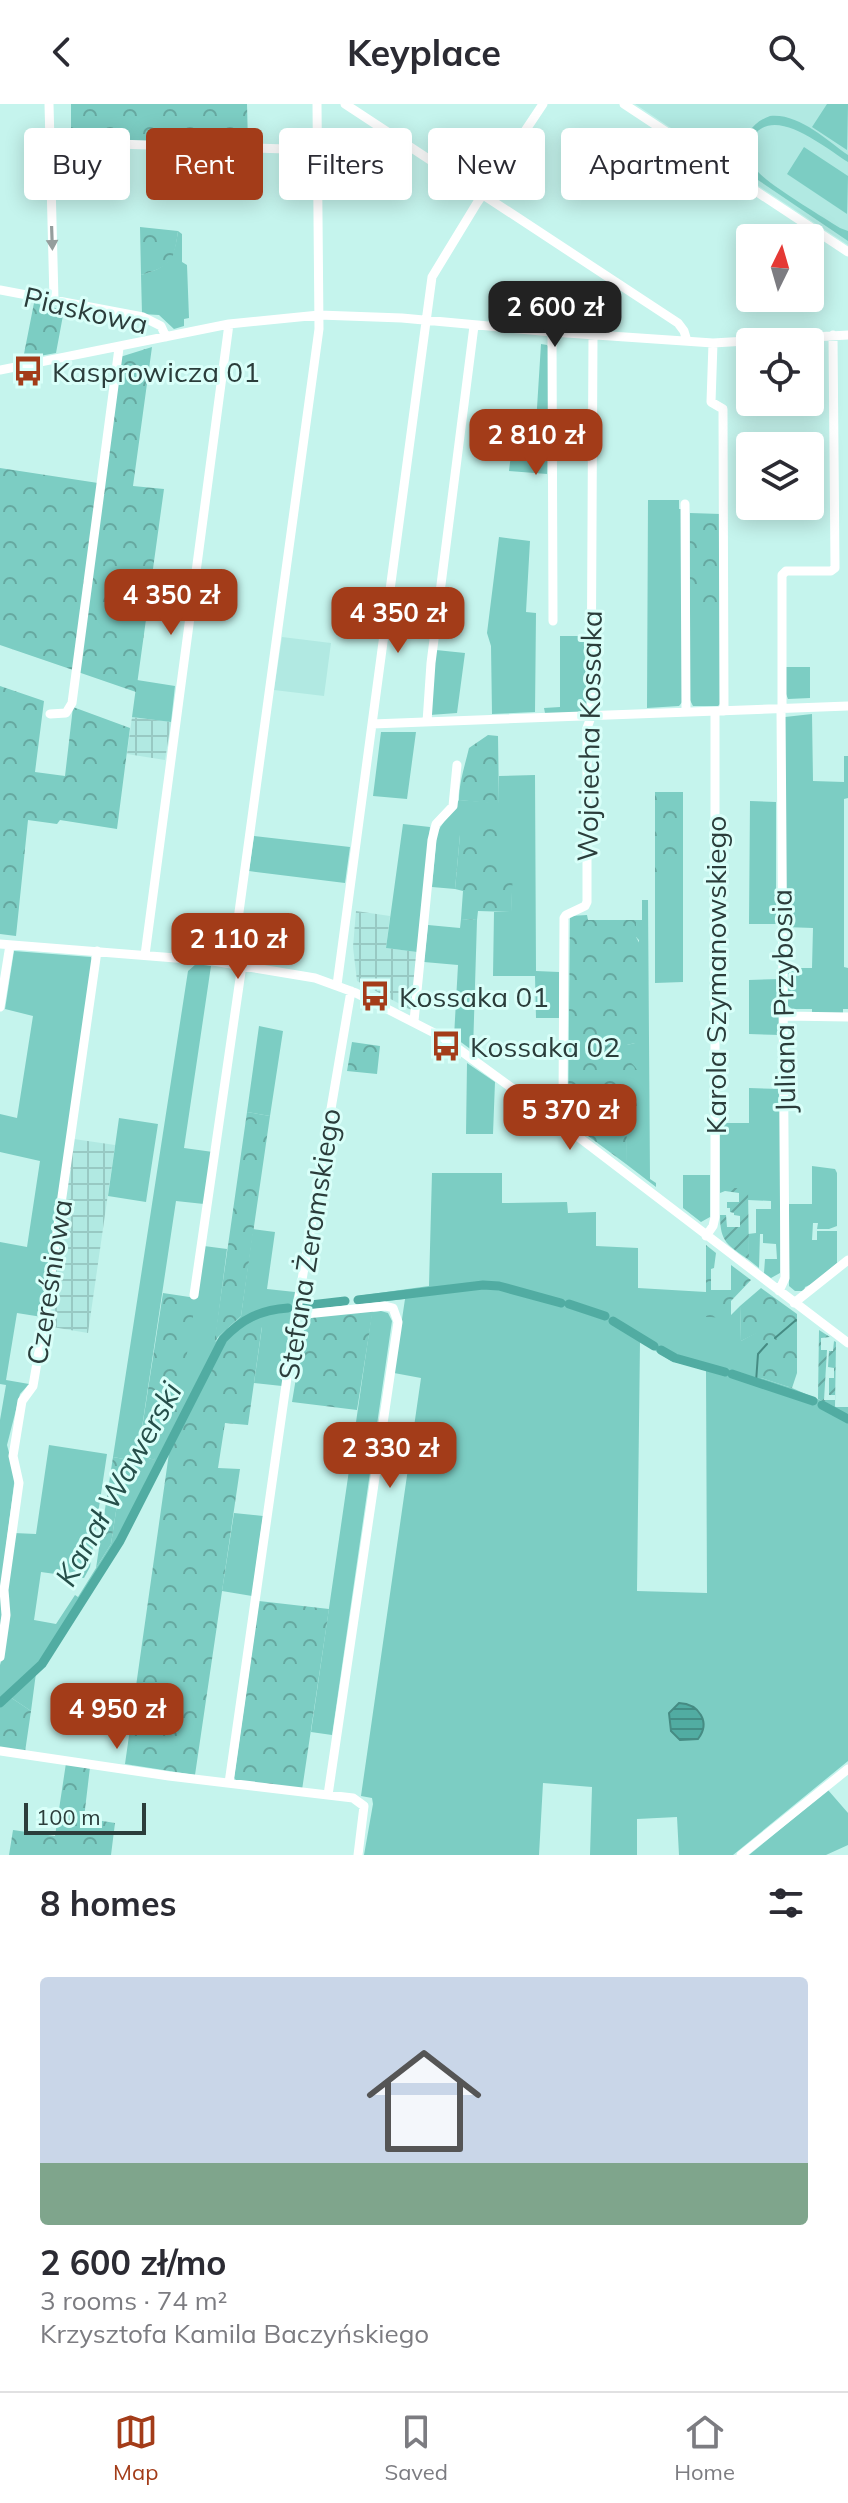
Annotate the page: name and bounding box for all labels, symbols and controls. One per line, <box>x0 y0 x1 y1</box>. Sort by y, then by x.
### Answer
icon: back <box>40 30 84 74</box>
text: Keyplace <box>347 30 501 75</box>
icon: search <box>764 30 808 74</box>
chip: Buy <box>24 128 130 200</box>
chip: Rent <box>146 128 263 200</box>
chip: Filters <box>279 128 412 200</box>
chip: New <box>428 128 545 200</box>
chip: Apartment <box>561 128 758 200</box>
north arrow <box>736 224 824 312</box>
map controls <box>736 224 824 520</box>
one-way arrow <box>46 226 58 251</box>
street label: Piaskowa <box>21 279 151 341</box>
pin: 2 600 zł <box>472 281 638 349</box>
text: 2 600 zł <box>506 290 604 323</box>
button: locate <box>736 328 824 416</box>
bus stop icon: Kasprowicza 01 <box>11 354 45 388</box>
place label: Kasprowicza 01 <box>52 354 260 389</box>
pin: 2 810 zł <box>453 409 619 477</box>
text: 2 810 zł <box>487 418 585 451</box>
button: layers <box>736 432 824 520</box>
pin: 4 350 zł <box>88 569 254 637</box>
text: 4 350 zł <box>122 578 220 611</box>
pin: 4 350 zł <box>315 587 481 655</box>
text: 4 350 zł <box>349 596 447 629</box>
street label: Wojciecha Kossaka <box>569 610 609 862</box>
street label: Karola Szymanowskiego <box>698 816 733 1134</box>
street label: Juliana Przybosia <box>764 889 802 1113</box>
pin: 2 110 zł <box>155 913 321 981</box>
text: 2 110 zł <box>189 922 287 955</box>
bus stop icon: Kossaka 01 <box>358 979 392 1013</box>
place label: Kossaka 01 <box>399 979 549 1014</box>
bus stop icon: Kossaka 02 <box>429 1029 463 1063</box>
place label: Kossaka 02 <box>470 1029 620 1064</box>
pin: 5 370 zł <box>487 1084 653 1152</box>
text: 5 370 zł <box>521 1093 619 1126</box>
street label: Stefana Żeromskiego <box>270 1106 348 1382</box>
street label: Czereśniowa <box>19 1197 79 1367</box>
water label: Kanał Wawerski <box>46 1375 190 1593</box>
pin: 2 330 zł <box>307 1422 473 1490</box>
text: 2 330 zł <box>341 1431 439 1464</box>
pin: 4 950 zł <box>34 1683 200 1751</box>
text: 4 950 zł <box>68 1692 166 1725</box>
scale bar <box>24 1799 146 1835</box>
text: 100 m <box>36 1803 101 1831</box>
icon: filters <box>764 1881 808 1925</box>
text: 8 homes <box>40 1882 177 1925</box>
icon: home <box>352 2029 496 2173</box>
text: 2 600 zł/mo <box>40 2241 226 2284</box>
text: 3 rooms · 74 m² <box>40 2284 227 2317</box>
text: Krzysztofa Kamila Baczyńskiego <box>40 2317 429 2350</box>
tab: Map <box>113 2410 158 2486</box>
tab: Saved <box>385 2410 448 2486</box>
tab: Home <box>674 2410 735 2486</box>

